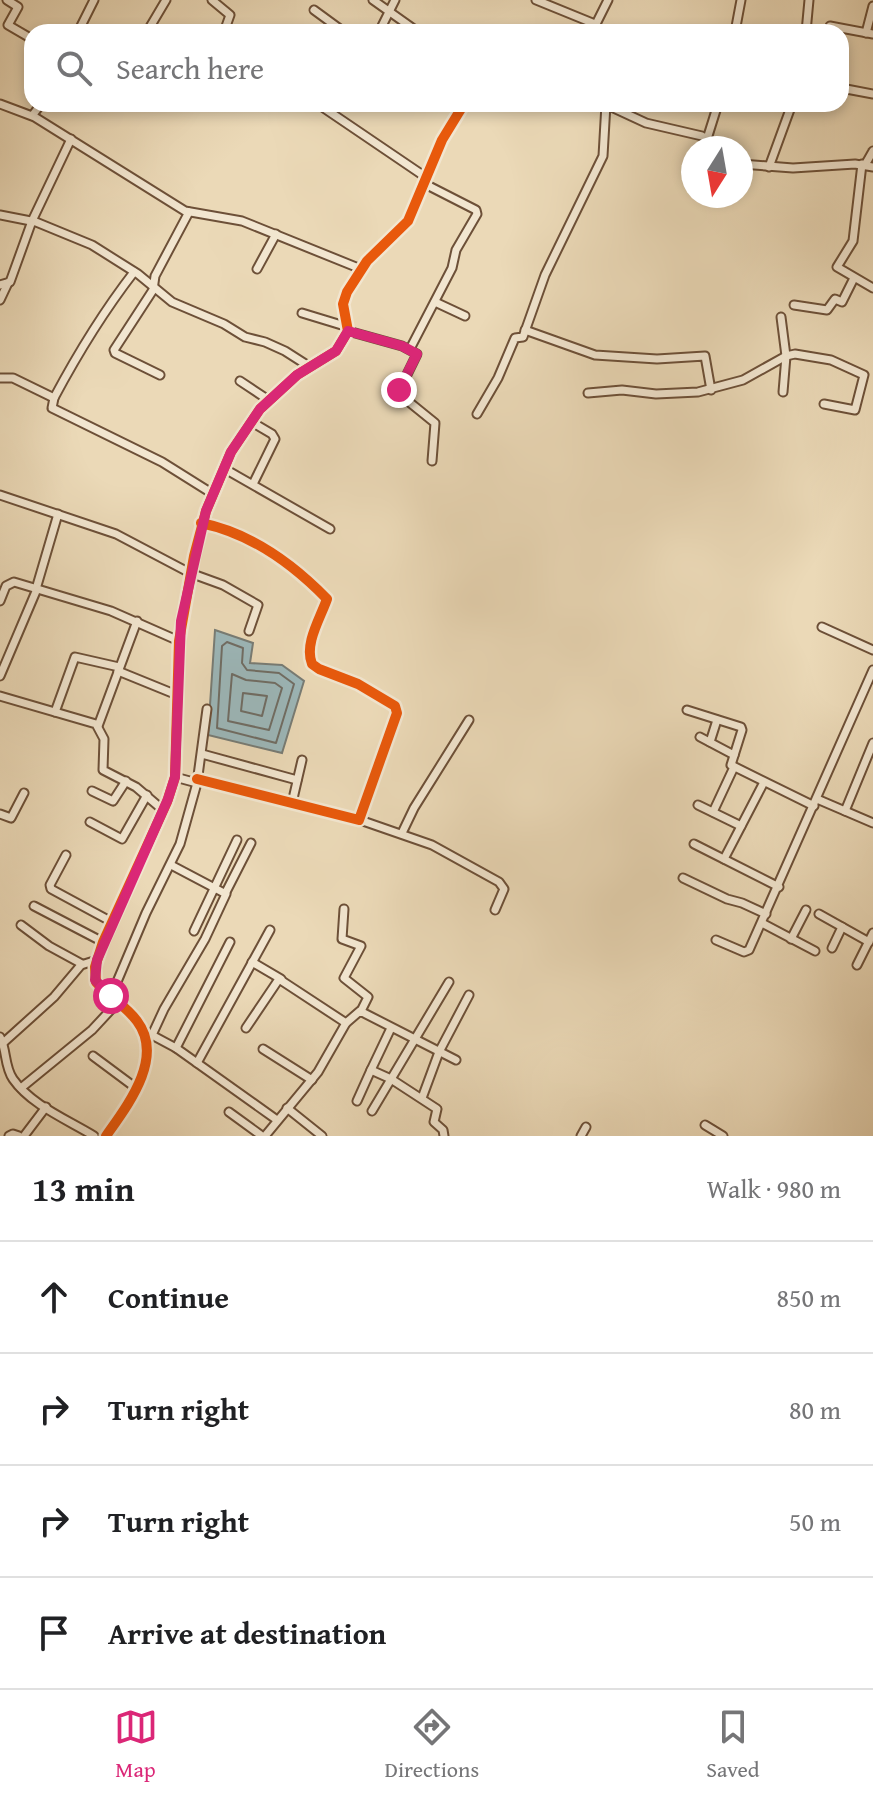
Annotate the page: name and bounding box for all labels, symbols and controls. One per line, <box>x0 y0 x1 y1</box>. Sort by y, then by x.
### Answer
search box <box>24 24 849 112</box>
icon: search <box>52 46 96 90</box>
text: Search here <box>116 46 264 90</box>
north arrow <box>681 136 753 208</box>
route end <box>381 372 417 408</box>
route start <box>93 978 129 1014</box>
text: 13 min <box>32 1164 134 1213</box>
text: Walk · 980 m <box>707 1169 841 1208</box>
icon: ahead <box>32 1275 76 1319</box>
text: Continue <box>108 1275 229 1319</box>
text: 850 m <box>776 1278 841 1317</box>
icon: right <box>32 1387 76 1431</box>
text: Turn right <box>108 1387 249 1431</box>
text: 80 m <box>789 1390 841 1429</box>
icon: right <box>32 1499 76 1543</box>
text: Turn right <box>108 1499 249 1543</box>
text: 50 m <box>789 1502 841 1541</box>
icon: arrive <box>32 1611 76 1655</box>
text: Arrive at destination <box>108 1611 386 1655</box>
tab: Map <box>114 1705 158 1785</box>
tab: Directions <box>385 1705 479 1785</box>
tab: Saved <box>706 1705 759 1785</box>

